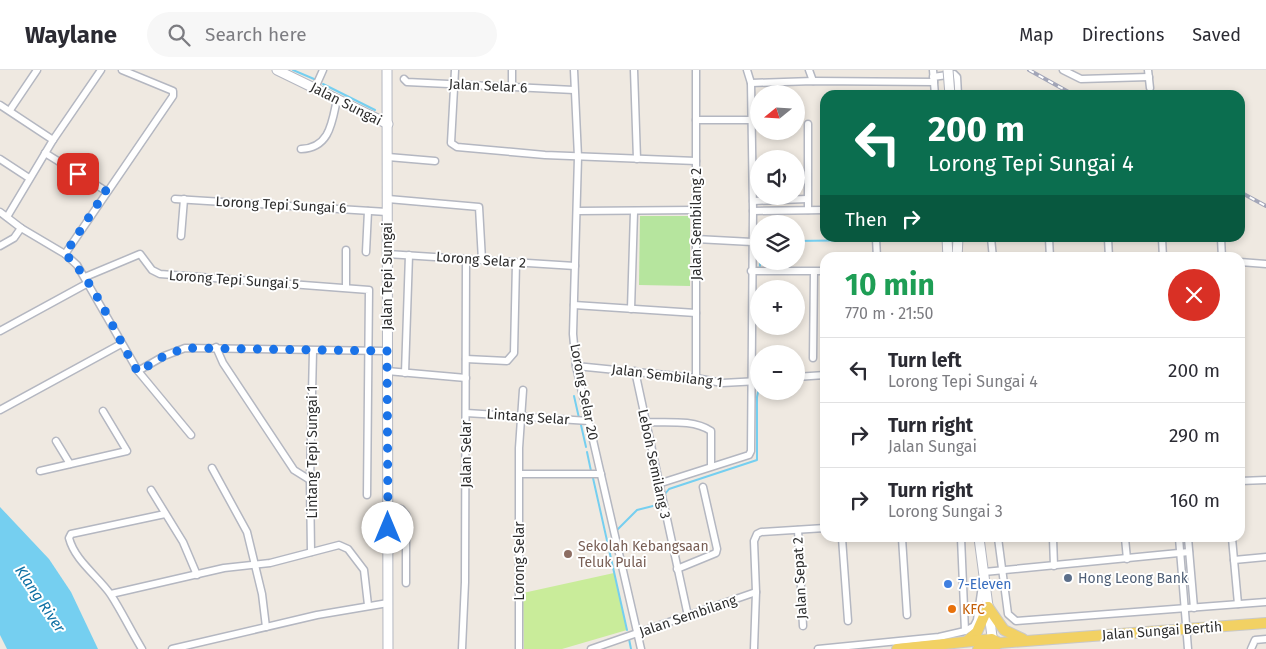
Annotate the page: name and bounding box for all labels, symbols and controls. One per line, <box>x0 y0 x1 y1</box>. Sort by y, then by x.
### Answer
search box <box>147 12 497 57</box>
text: Waylane <box>25 21 117 49</box>
icon: search <box>165 21 193 49</box>
text: Search here <box>205 23 307 46</box>
text: Map <box>1019 24 1054 46</box>
text: Directions <box>1082 24 1164 46</box>
text: Saved <box>1192 24 1241 46</box>
street label: Jalan Selar 6 <box>448 75 528 97</box>
street label: Jalan Sungai <box>307 79 385 129</box>
north arrow <box>750 85 805 140</box>
map controls <box>750 85 805 400</box>
text: 200 m <box>928 108 1025 150</box>
icon: left <box>845 110 910 175</box>
button: sound <box>750 150 805 205</box>
text: Lorong Tepi Sungai 4 <box>928 150 1134 177</box>
pin <box>57 153 99 195</box>
icon: arrive <box>64 160 92 188</box>
street label: Jalan Sembilang 2 <box>688 168 705 280</box>
street label: Lorong Tepi Sungai 6 <box>215 193 347 217</box>
icon: right <box>897 205 925 233</box>
text: Then <box>845 208 887 231</box>
button: layers <box>750 215 805 270</box>
street label: Jalan Tepi Sungai <box>379 222 396 330</box>
street label: Lorong Selar 2 <box>435 248 527 272</box>
street label: Lorong Tepi Sungai 5 <box>168 267 300 293</box>
text: 10 min <box>845 267 935 303</box>
button: close <box>1168 269 1220 321</box>
button: + <box>750 280 805 335</box>
text: 770 m · 21:50 <box>845 304 934 323</box>
street label: Lorong Selar 20 <box>566 342 602 442</box>
button: − <box>750 345 805 400</box>
text: Turn left <box>888 349 962 372</box>
icon: left <box>845 356 873 384</box>
text: 200 m <box>1168 359 1220 382</box>
street label: Jalan Sembilang 1 <box>611 361 723 391</box>
text: Lorong Tepi Sungai 4 <box>888 372 1038 391</box>
street label: Lintang Tepi Sungai 1 <box>304 385 321 519</box>
street label: Lintang Selar <box>486 406 571 428</box>
street label: Leboh Semilang 3 <box>634 408 674 520</box>
text: Turn right <box>888 414 973 437</box>
street label: Jalan Selar <box>458 420 475 488</box>
icon: right <box>845 421 873 449</box>
text: 290 m <box>1169 424 1220 447</box>
text: Jalan Sungai <box>888 437 977 456</box>
text: Turn right <box>888 479 973 502</box>
icon: right <box>845 486 873 514</box>
text: 160 m <box>1170 489 1220 512</box>
position arrow <box>361 501 413 553</box>
text: Lorong Sungai 3 <box>888 502 1003 521</box>
street label: Lorong Selar <box>511 521 528 601</box>
street label: Jalan Sepat 2 <box>789 537 811 619</box>
place label: Sekolah Kebangsaan Teluk Pulai <box>578 538 709 571</box>
marker: Sekolah Kebangsaan Teluk Pulai <box>562 548 574 560</box>
water label: Klang River <box>11 562 70 637</box>
place label: Hong Leong Bank <box>1078 570 1189 587</box>
marker: Hong Leong Bank <box>1062 572 1074 584</box>
place label: 7-Eleven <box>958 576 1012 593</box>
marker: 7-Eleven <box>942 578 954 590</box>
street label: Jalan Sembilang <box>637 591 740 641</box>
place label: KFC <box>962 601 985 618</box>
marker: KFC <box>946 603 958 615</box>
street label: Jalan Sungai Bertih <box>1101 618 1223 644</box>

